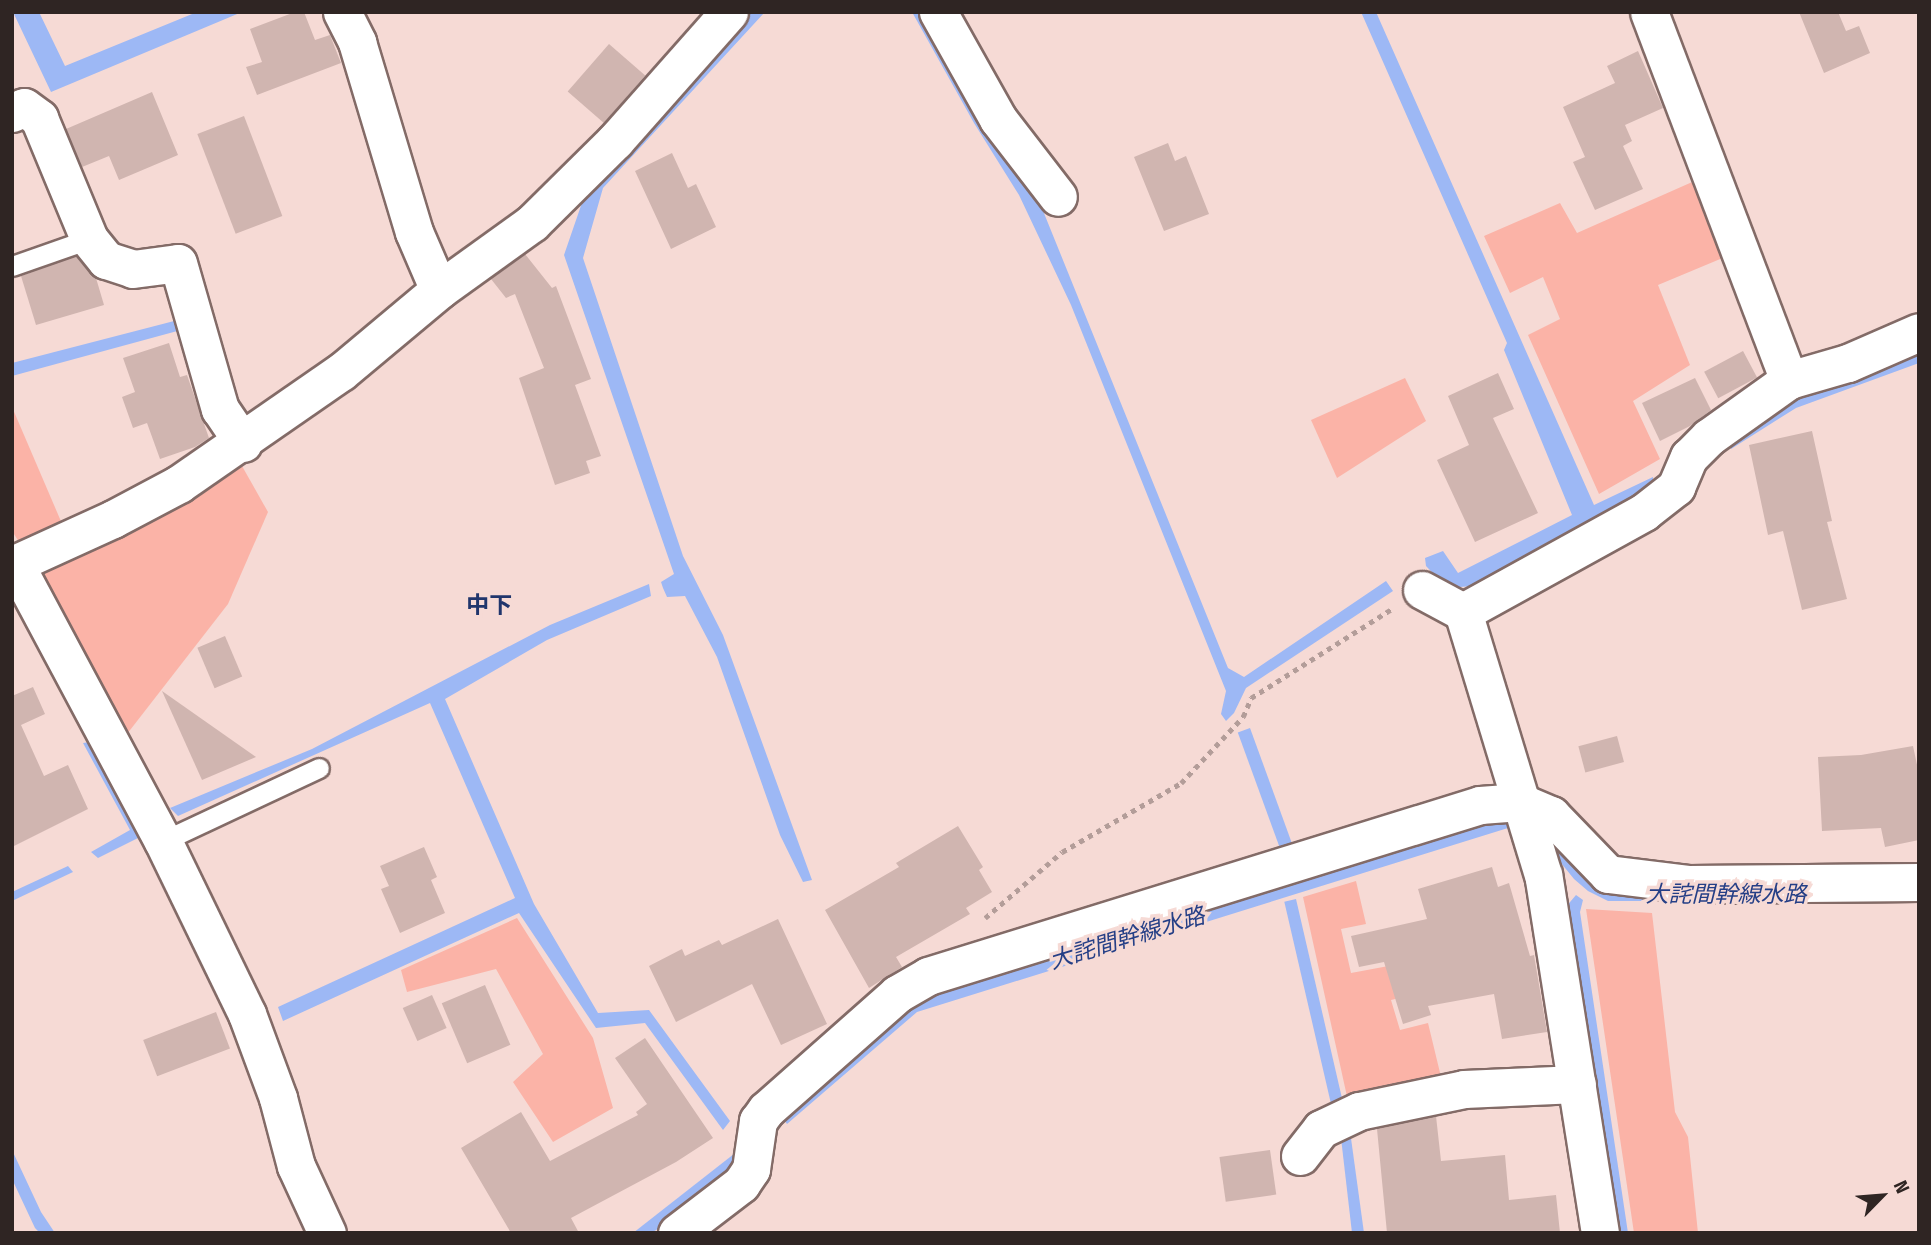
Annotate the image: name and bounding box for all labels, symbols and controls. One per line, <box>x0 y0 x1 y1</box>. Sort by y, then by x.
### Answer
district label: 中下 <box>466 591 512 619</box>
water label: 大詫間幹線水路 <box>1646 880 1806 908</box>
water label: 大詫間幹線水路 <box>1046 901 1208 975</box>
north arrow <box>1847 1161 1917 1231</box>
text: N <box>1889 1177 1914 1197</box>

